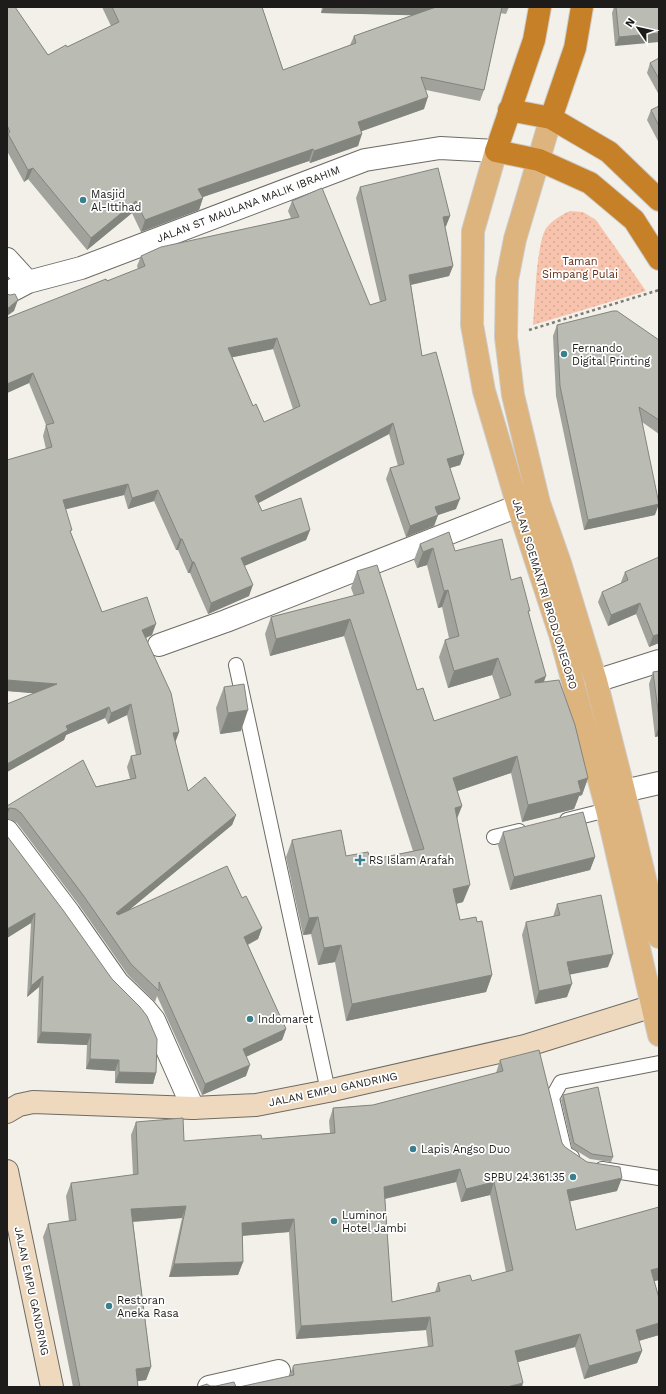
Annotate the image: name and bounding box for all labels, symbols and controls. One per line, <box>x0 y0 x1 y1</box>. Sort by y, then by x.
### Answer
north arrow <box>618 8 658 48</box>
text: N <box>622 16 638 30</box>
street label: JALAN ST MAULANA MALIK IBRAHIM <box>155 163 342 246</box>
place label: Masjid Al-Ittihad <box>91 188 141 214</box>
marker: Masjid Al-Ittihad <box>78 195 88 205</box>
park label: Taman Simpang Pulai <box>542 255 618 281</box>
place label: Fernando Digital Printing <box>572 342 650 368</box>
marker: Fernando Digital Printing <box>559 349 569 359</box>
street label: JALAN SOEMANTRI BRODJONEGORO <box>509 497 580 691</box>
marker: RS Islam Arafah <box>354 854 366 866</box>
place label: RS Islam Arafah <box>369 854 454 867</box>
place label: Indomaret <box>258 1013 314 1026</box>
marker: Indomaret <box>245 1014 255 1024</box>
street label: JALAN EMPU GANDRING <box>267 1069 399 1110</box>
place label: Lapis Angso Duo <box>421 1143 510 1156</box>
marker: Lapis Angso Duo <box>408 1144 418 1154</box>
place label: SPBU 24.361.35 <box>484 1171 565 1184</box>
marker: SPBU 24.361.35 <box>568 1172 578 1182</box>
place label: Luminor Hotel Jambi <box>342 1209 407 1235</box>
marker: Luminor Hotel Jambi <box>329 1216 339 1226</box>
street label: JALAN EMPU GANDRING <box>11 1225 52 1357</box>
place label: Restoran Aneka Rasa <box>117 1294 179 1320</box>
marker: Restoran Aneka Rasa <box>104 1301 114 1311</box>

